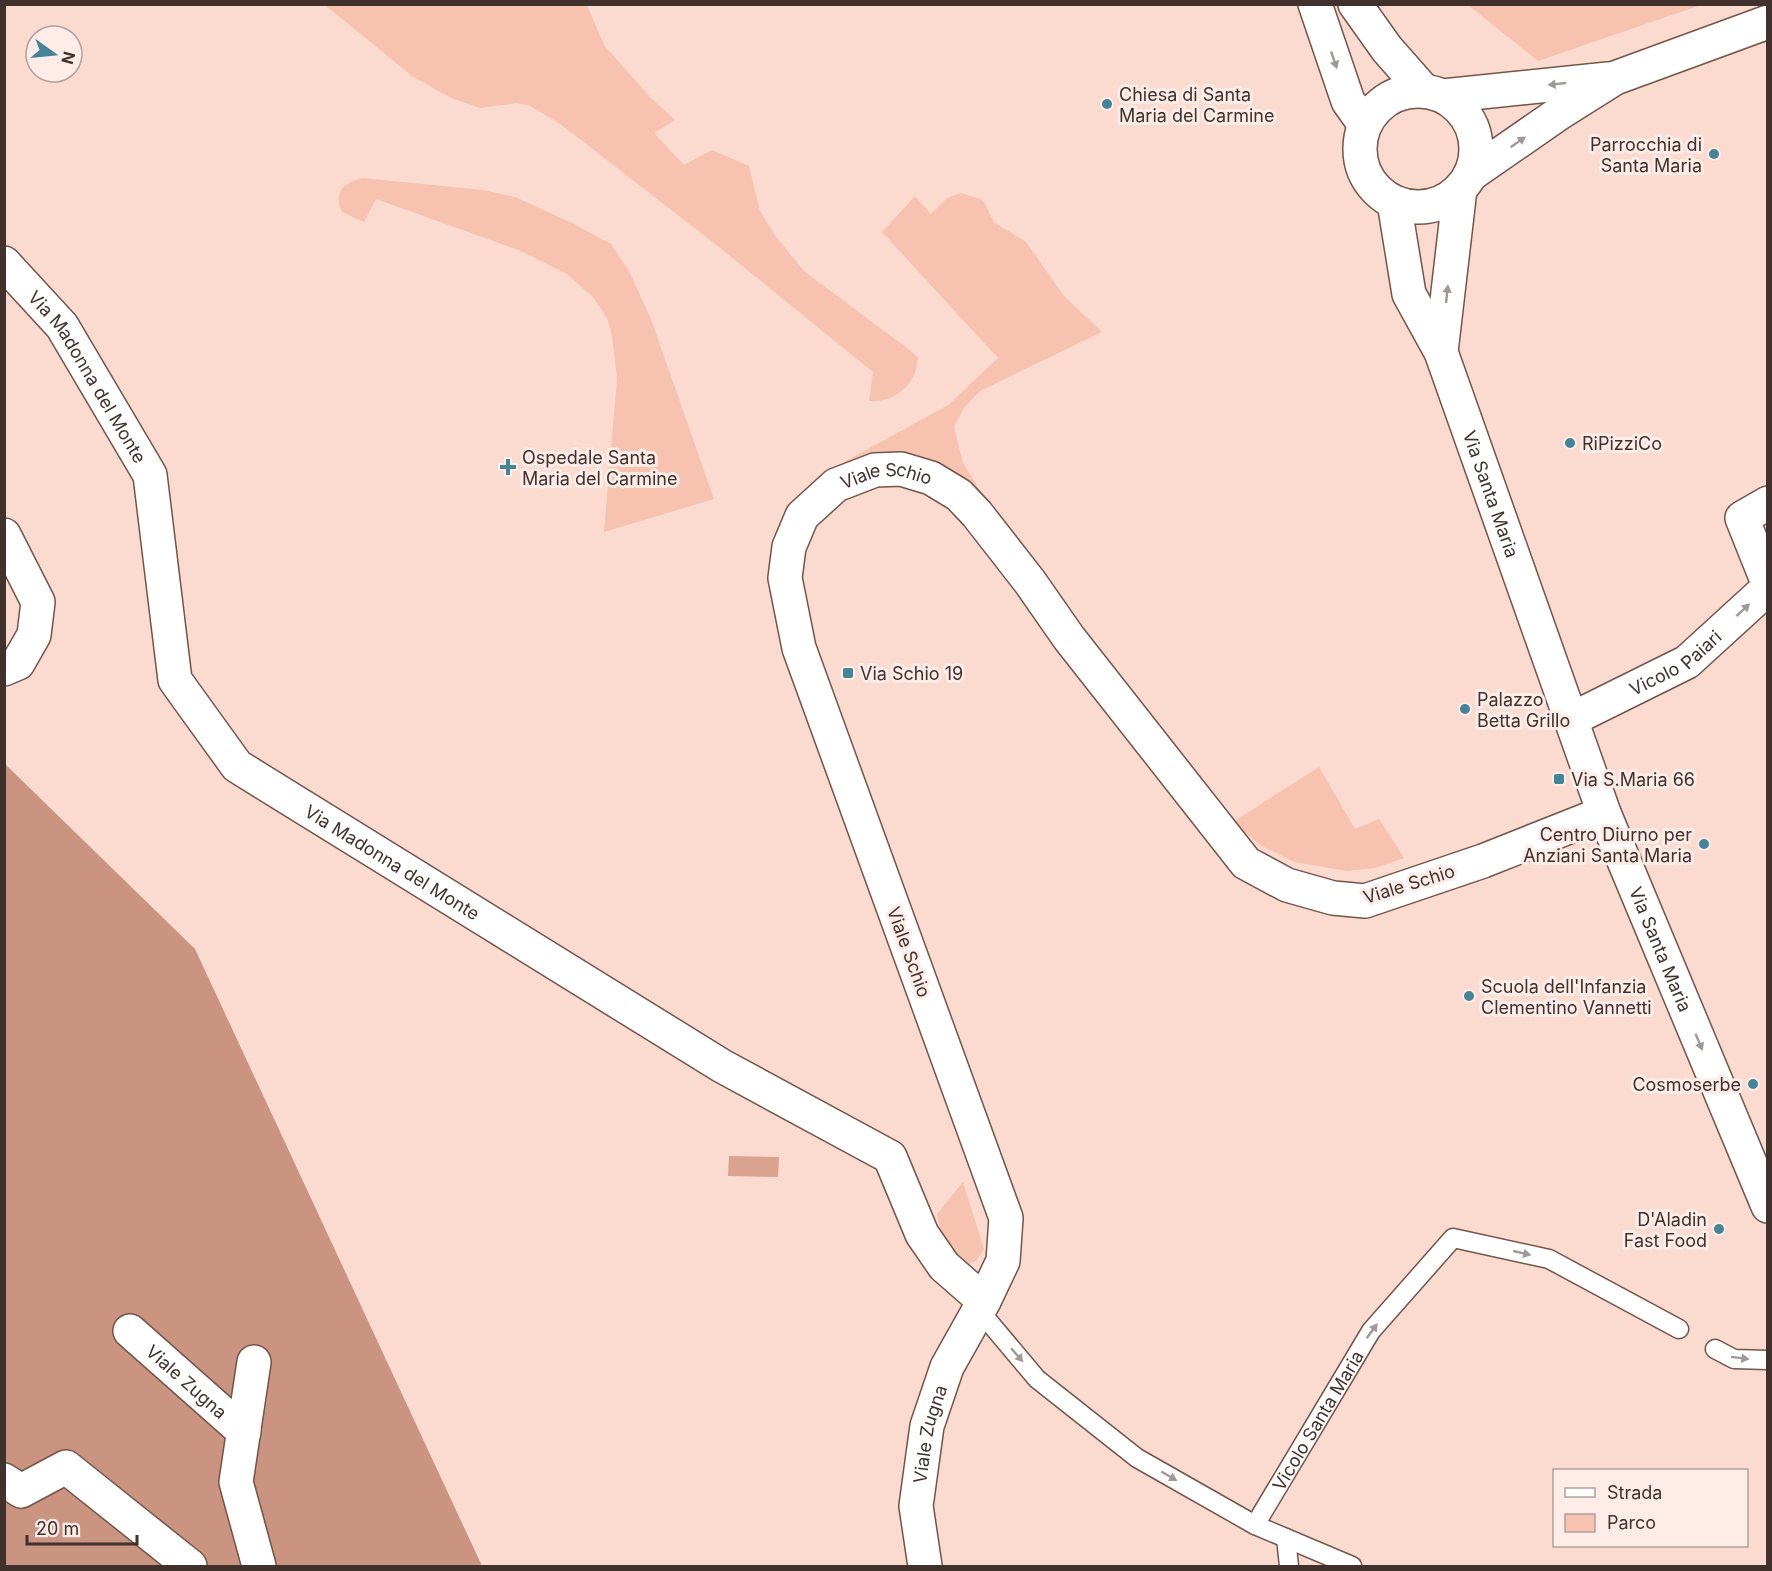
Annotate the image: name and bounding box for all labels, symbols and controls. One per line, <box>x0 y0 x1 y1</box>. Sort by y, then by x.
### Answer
north arrow <box>24 24 84 84</box>
text: N <box>57 49 80 66</box>
one-way arrow <box>1329 51 1339 69</box>
one-way arrow <box>1548 79 1567 89</box>
place label: Chiesa di Santa Maria del Carmine <box>1119 84 1274 126</box>
marker: Chiesa di Santa Maria del Carmine <box>1100 97 1114 111</box>
place label: Parrocchia di Santa Maria <box>1590 134 1702 176</box>
one-way arrow <box>1510 136 1526 148</box>
marker: Parrocchia di Santa Maria <box>1707 147 1721 161</box>
one-way arrow <box>1442 284 1452 303</box>
street label: Via Madonna del Monte <box>24 286 151 467</box>
street label: Via Santa Maria <box>1459 428 1523 560</box>
place label: RiPizziCo <box>1582 433 1662 454</box>
marker: RiPizziCo <box>1563 436 1577 450</box>
place label: Ospedale Santa Maria del Carmine <box>522 447 677 489</box>
marker: Ospedale Santa Maria del Carmine <box>499 458 517 476</box>
street label: Viale Schio <box>837 458 935 493</box>
one-way arrow <box>1736 603 1751 617</box>
street label: Vicolo Paiari <box>1626 626 1725 699</box>
place label: Via Schio 19 <box>860 663 963 684</box>
marker: Via Schio 19 <box>841 666 855 680</box>
place label: Palazzo Betta Grillo <box>1477 689 1570 731</box>
marker: Palazzo Betta Grillo <box>1458 702 1472 716</box>
place label: Via S.Maria 66 <box>1571 769 1695 790</box>
marker: Via S.Maria 66 <box>1552 772 1566 786</box>
street label: Via Madonna del Monte <box>301 800 484 924</box>
place label: Centro Diurno per Anziani Santa Maria <box>1523 824 1692 866</box>
marker: Centro Diurno per Anziani Santa Maria <box>1697 837 1711 851</box>
street label: Viale Schio <box>1361 860 1457 908</box>
street label: Via Santa Maria <box>1625 884 1696 1015</box>
street label: Viale Schio <box>883 904 935 1000</box>
place label: Scuola dell'Infanzia Clementino Vannetti <box>1481 976 1652 1018</box>
marker: Scuola dell'Infanzia Clementino Vannetti <box>1462 989 1476 1003</box>
one-way arrow <box>1695 1033 1704 1051</box>
place label: Cosmoserbe <box>1632 1074 1741 1095</box>
marker: Cosmoserbe <box>1746 1077 1760 1091</box>
place label: D'Aladin Fast Food <box>1624 1209 1707 1251</box>
marker: D'Aladin Fast Food <box>1712 1222 1726 1236</box>
one-way arrow <box>1513 1249 1532 1258</box>
one-way arrow <box>1366 1324 1378 1340</box>
street label: Viale Zugna <box>142 1340 231 1423</box>
street label: Vicolo Santa Maria <box>1268 1346 1368 1494</box>
one-way arrow <box>1010 1347 1023 1362</box>
one-way arrow <box>1731 1353 1750 1363</box>
street label: Viale Zugna <box>909 1382 951 1485</box>
legend <box>1553 1469 1748 1547</box>
one-way arrow <box>1160 1471 1177 1481</box>
text: Strada <box>1607 1482 1662 1503</box>
scale bar <box>27 1508 136 1546</box>
text: Parco <box>1607 1512 1656 1533</box>
text: 20 m <box>36 1518 79 1539</box>

